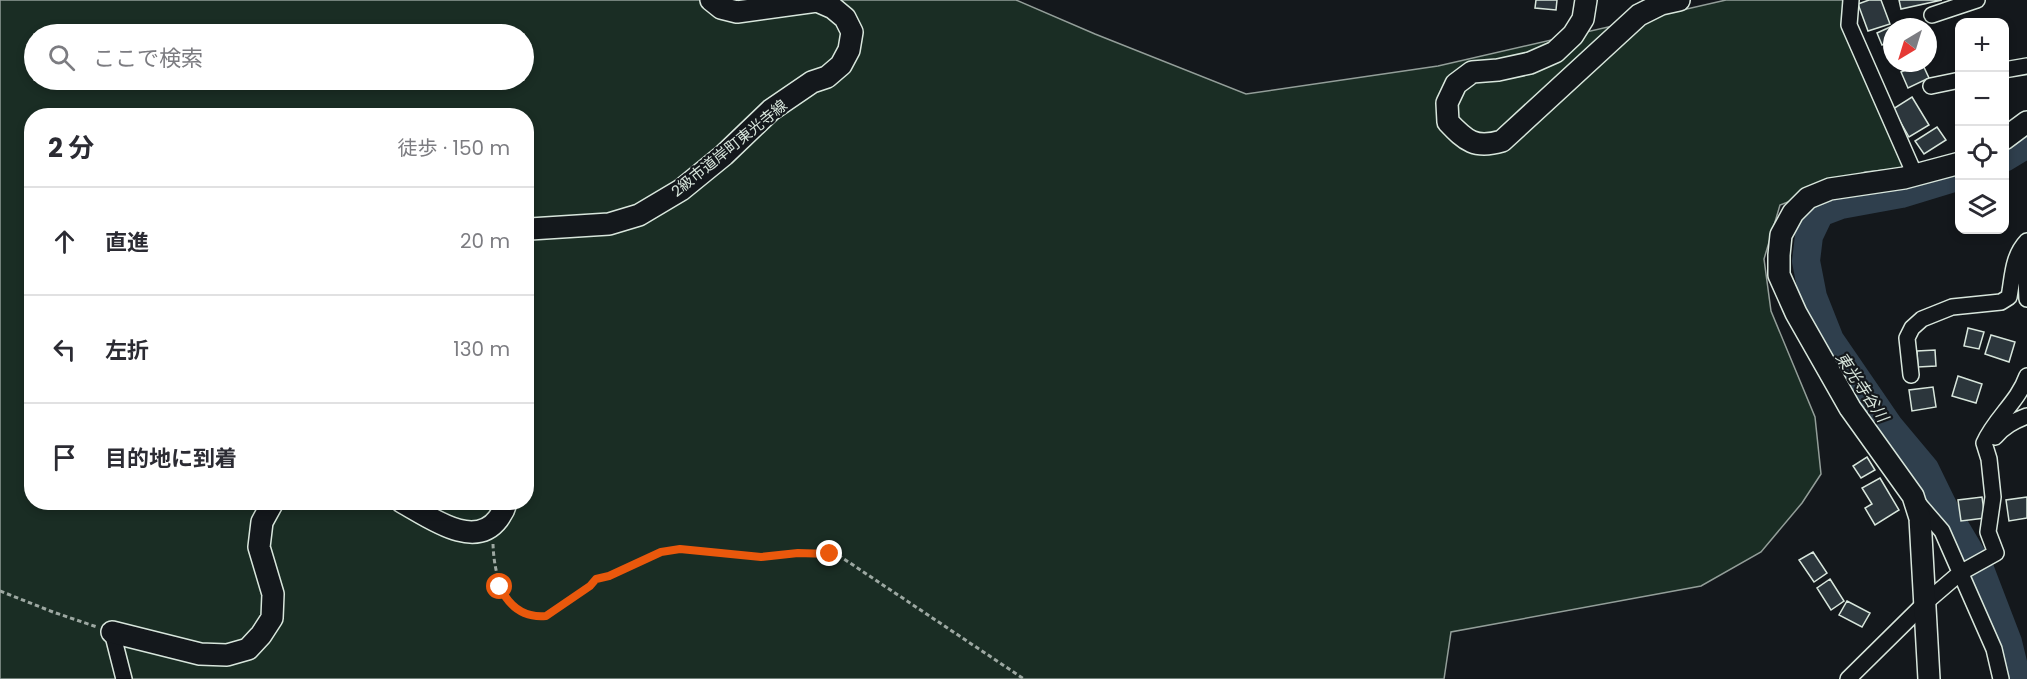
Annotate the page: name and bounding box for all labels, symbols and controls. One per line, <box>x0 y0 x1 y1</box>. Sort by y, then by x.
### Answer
north arrow <box>1883 18 1937 72</box>
map controls <box>1955 18 2009 234</box>
button: + <box>1955 18 2009 72</box>
search box <box>24 24 534 90</box>
icon: search <box>45 41 78 74</box>
text: ここで検索 <box>93 43 203 74</box>
button: − <box>1955 72 2009 126</box>
street label: 2級市道岸町東光寺線 <box>667 95 791 201</box>
button: locate <box>1955 126 2009 180</box>
text: 2 分 <box>48 130 94 166</box>
text: 徒歩 · 150 m <box>398 134 510 162</box>
button: layers <box>1955 180 2009 234</box>
icon: ahead <box>48 225 81 258</box>
text: 直進 <box>105 227 149 258</box>
text: 20 m <box>460 227 510 255</box>
icon: left <box>48 333 81 366</box>
text: 左折 <box>105 335 149 366</box>
text: 130 m <box>453 335 510 363</box>
water label: 東光寺谷川 <box>1830 347 1895 428</box>
icon: arrive <box>48 441 81 474</box>
text: 目的地に到着 <box>105 443 237 474</box>
route end <box>816 540 842 566</box>
route start <box>486 573 512 599</box>

